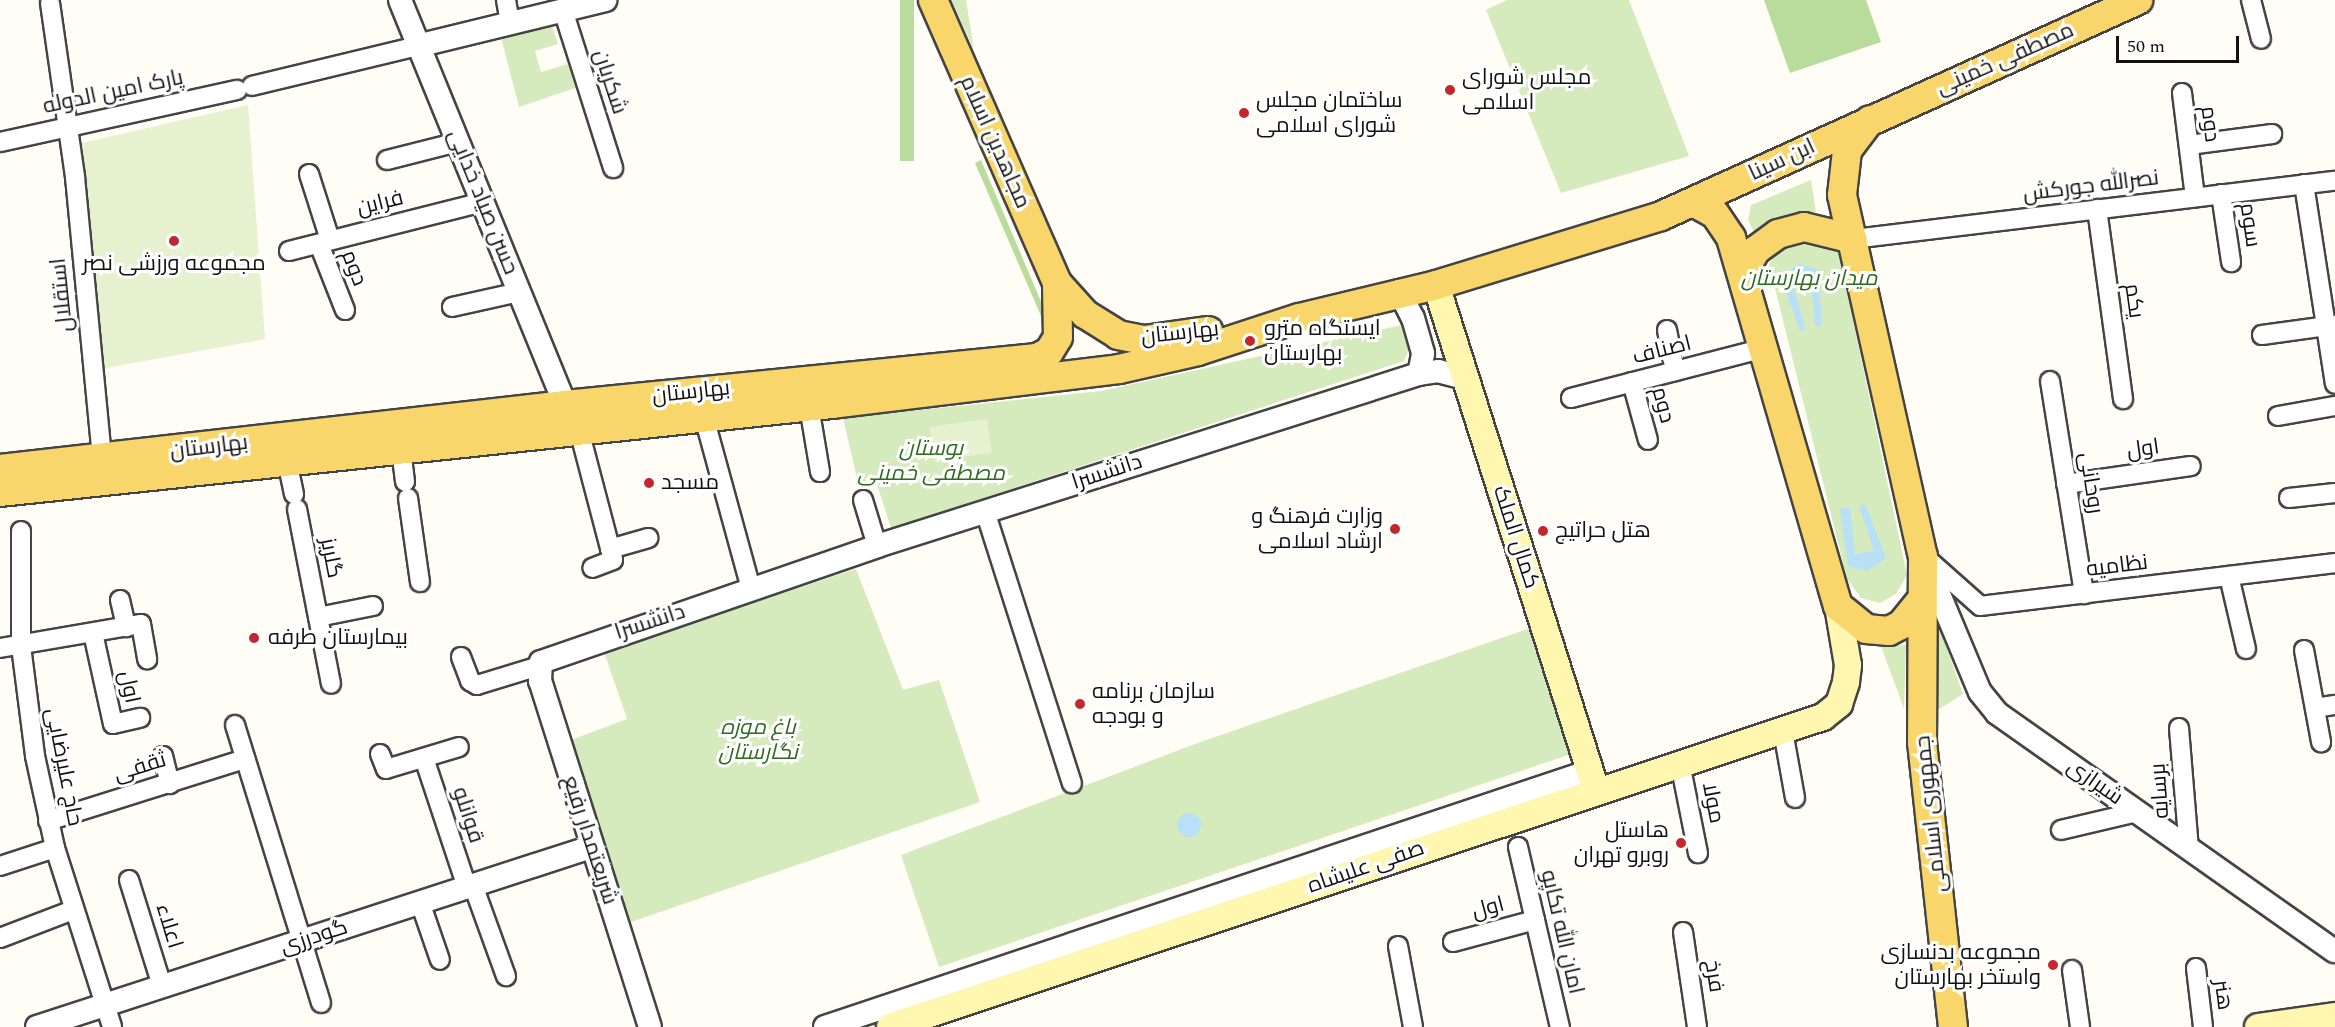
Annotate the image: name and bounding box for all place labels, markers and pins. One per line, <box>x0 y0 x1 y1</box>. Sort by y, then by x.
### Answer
place label: مجلس شورای اسلامی <box>1462 64 1591 116</box>
marker: مجلس شورای اسلامی <box>1443 83 1457 97</box>
place label: ساختمان مجلس شورای اسلامی <box>1256 87 1402 138</box>
marker: ساختمان مجلس شورای اسلامی <box>1237 106 1251 120</box>
marker: مجموعه ورزشی نصر <box>167 234 181 248</box>
place label: مجموعه ورزشی نصر <box>82 251 266 277</box>
place label: ایستگاه مترو بهارستان <box>1264 315 1381 366</box>
marker: ایستگاه مترو بهارستان <box>1241 332 1259 350</box>
place label: مسجد <box>661 470 719 496</box>
marker: مسجد <box>642 476 656 490</box>
place label: وزارت فرهنگ و ارشاد اسلامی <box>1251 503 1383 554</box>
place label: هتل حراتیج <box>1555 518 1651 544</box>
marker: وزارت فرهنگ و ارشاد اسلامی <box>1388 522 1402 536</box>
marker: هتل حراتیج <box>1536 524 1550 538</box>
place label: بیمارستان طرفه <box>268 625 408 651</box>
marker: بیمارستان طرفه <box>245 629 263 647</box>
place label: سازمان برنامه و بودجه <box>1092 678 1215 730</box>
marker: سازمان برنامه و بودجه <box>1073 697 1087 711</box>
place label: هاستل روبرو تهران <box>1574 817 1669 868</box>
marker: هاستل روبرو تهران <box>1674 836 1688 850</box>
place label: مجموعه بدنسازی واستخر بهارستان <box>1880 939 2041 990</box>
marker: مجموعه بدنسازی واستخر بهارستان <box>2046 958 2060 972</box>

